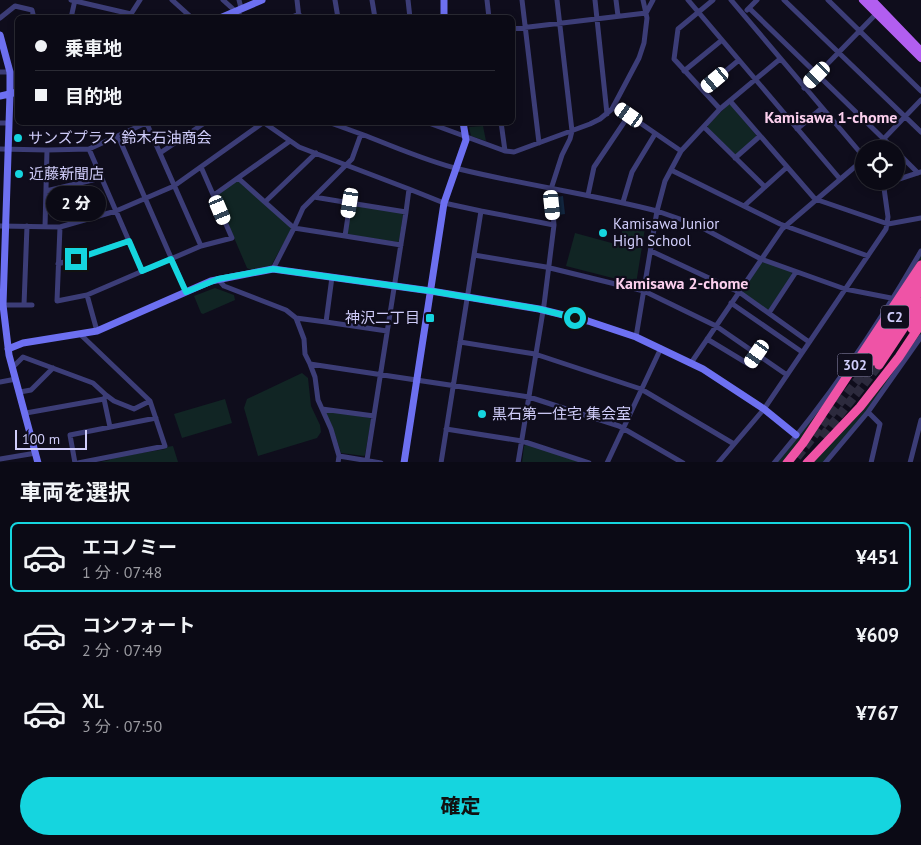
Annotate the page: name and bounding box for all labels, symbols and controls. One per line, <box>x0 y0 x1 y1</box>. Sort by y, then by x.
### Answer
text: 乗車地 <box>65 36 122 60</box>
car <box>801 59 832 91</box>
car <box>698 65 731 95</box>
text: 目的地 <box>65 84 122 108</box>
car <box>612 100 645 130</box>
district label: Kamisawa 1-chome <box>764 107 898 127</box>
place label: サンズプラス 鈴木石油商会 <box>28 128 211 147</box>
marker: サンズプラス 鈴木石油商会 <box>12 132 24 144</box>
map controls <box>855 140 905 190</box>
button: locate <box>855 140 905 190</box>
place label: 近藤新聞店 <box>29 164 104 183</box>
marker: 近藤新聞店 <box>13 168 25 180</box>
callout: 2 分 <box>46 186 106 222</box>
car <box>340 187 359 219</box>
car <box>542 189 561 221</box>
text: 2 分 <box>61 193 91 213</box>
car <box>207 193 232 227</box>
place label: Kamisawa Junior High School <box>613 214 719 250</box>
marker: Kamisawa Junior High School <box>597 227 609 239</box>
route end <box>65 248 87 270</box>
district label: Kamisawa 2-chome <box>615 273 749 293</box>
road number: C2 <box>881 306 909 328</box>
route start <box>564 307 586 329</box>
place label: 神沢二丁目 <box>345 308 420 327</box>
marker: 神沢二丁目 <box>424 312 436 324</box>
car <box>742 337 771 371</box>
road number: 302 <box>838 354 872 376</box>
place label: 黒石第一住宅 集会室 <box>492 404 631 423</box>
marker: 黒石第一住宅 集会室 <box>476 408 488 420</box>
scale bar <box>15 428 88 451</box>
text: 100 m <box>22 430 60 448</box>
text: 車両を選択 <box>20 478 130 506</box>
icon: car <box>22 535 67 580</box>
text: エコノミー <box>82 535 177 559</box>
text: ¥451 <box>856 545 899 569</box>
text: 1 分 · 07:48 <box>82 562 162 582</box>
icon: car <box>22 613 67 658</box>
text: コンフォート <box>82 613 195 637</box>
text: ¥609 <box>856 623 899 647</box>
text: 2 分 · 07:49 <box>82 640 162 660</box>
text: XL <box>82 689 104 713</box>
icon: car <box>22 691 67 736</box>
text: ¥767 <box>856 701 899 725</box>
text: 3 分 · 07:50 <box>82 716 162 736</box>
button: 確定 <box>20 777 901 835</box>

